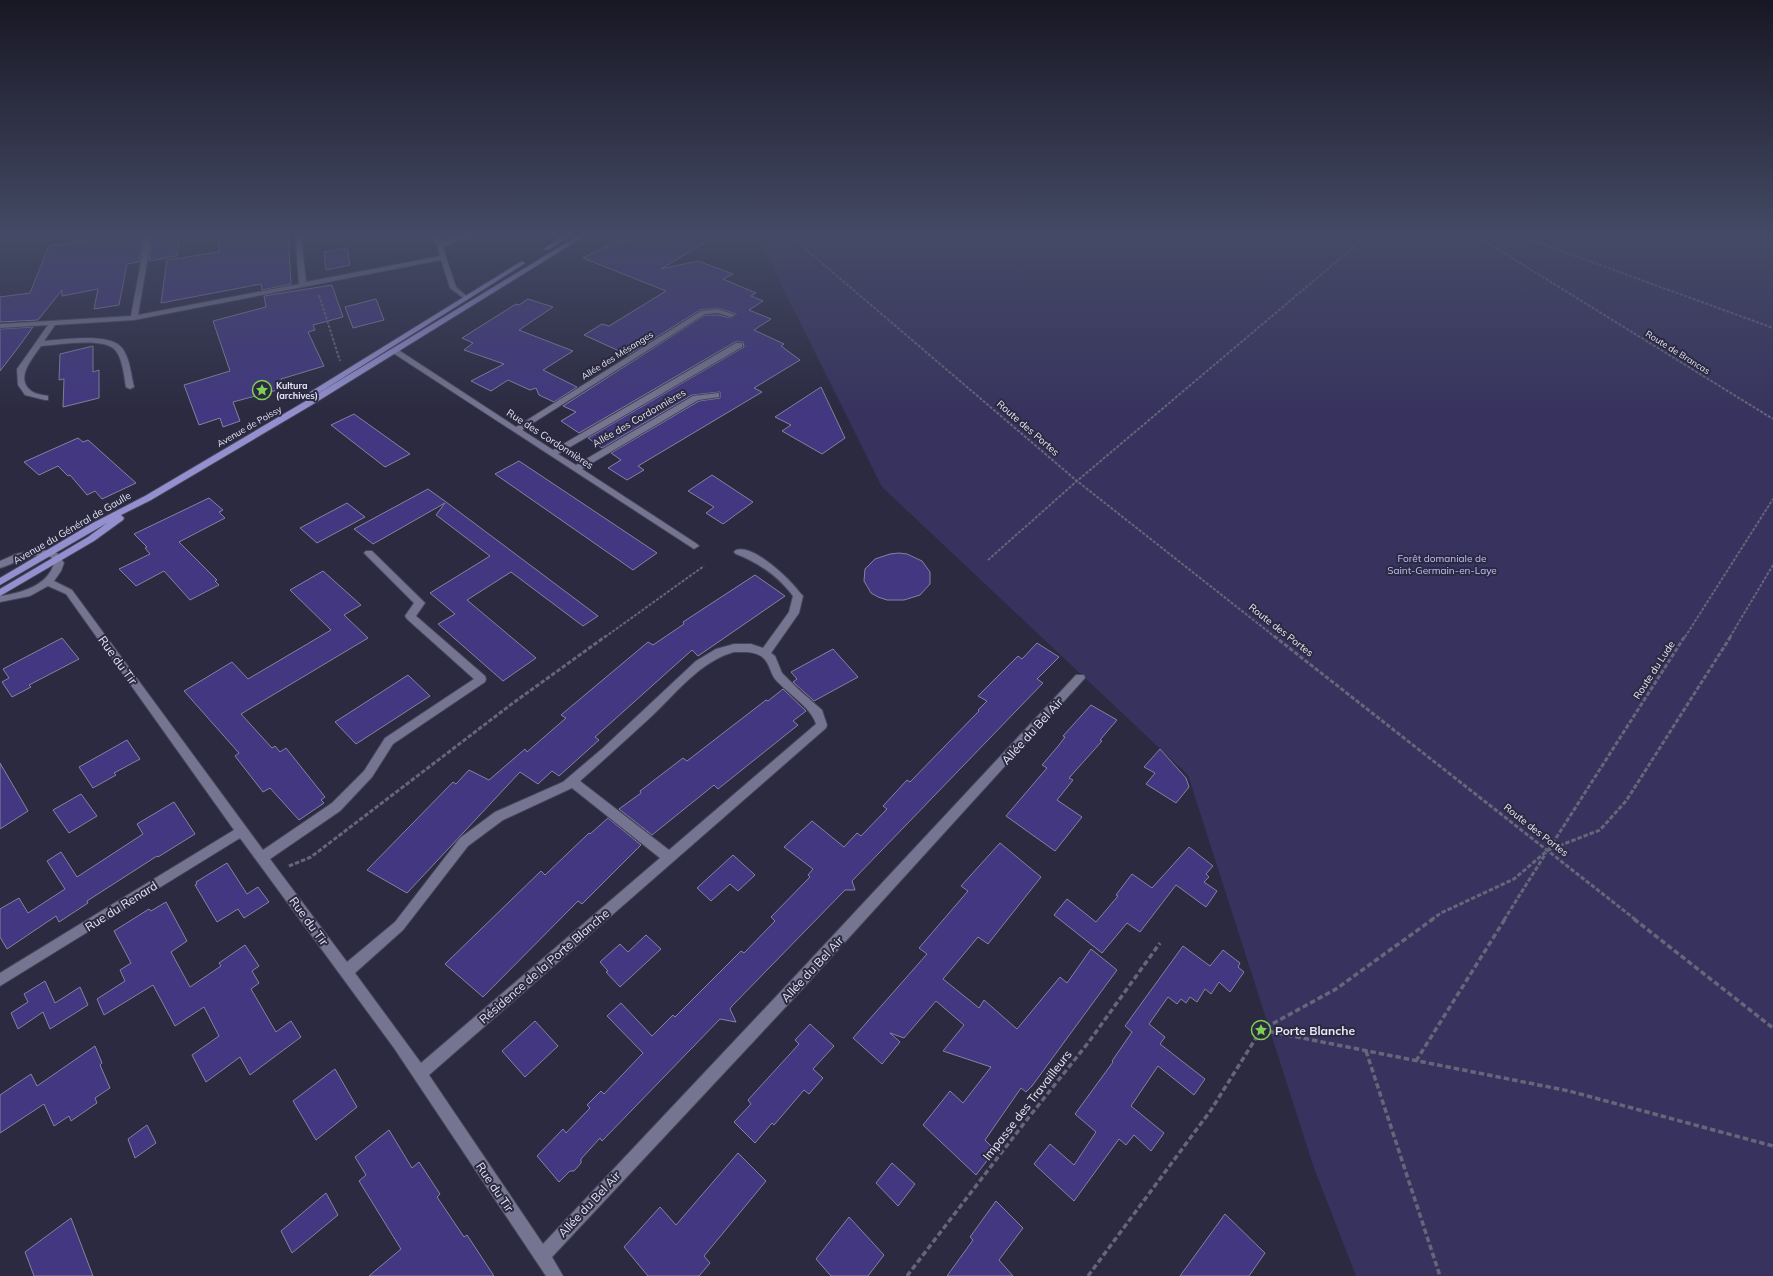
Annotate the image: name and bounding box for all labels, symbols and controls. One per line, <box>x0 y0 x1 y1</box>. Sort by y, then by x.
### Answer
street label: Allée des Mésanges <box>579 328 655 382</box>
street label: Route de Brancas <box>1644 328 1712 376</box>
place icon: Kultura (archives) <box>251 379 273 401</box>
place label: Kultura (archives) <box>276 380 318 401</box>
street label: Allée des Cordonnières <box>590 386 688 450</box>
street label: Route des Portes <box>994 397 1062 459</box>
street label: Avenue de Poissy <box>215 403 284 450</box>
street label: Rue des Cordonnières <box>504 406 596 472</box>
street label: Avenue du Général de Gaulle <box>11 489 133 567</box>
park label: Forêt domaniale de Saint-Germain-en-Laye <box>1387 552 1497 577</box>
street label: Route des Portes <box>1246 601 1316 659</box>
street label: Rue du Tir <box>95 633 141 688</box>
street label: Route du Lude <box>1630 638 1678 702</box>
street label: Allée du Bel Air <box>998 694 1066 767</box>
street label: Route des Portes <box>1501 801 1571 859</box>
street label: Rue du Renard <box>82 878 160 934</box>
street label: Rue du Tir <box>286 894 332 949</box>
street label: Résidence de la Porte Blanche <box>476 905 612 1027</box>
street label: Allée du Bel Air <box>778 932 847 1005</box>
place icon: Porte Blanche <box>1250 1019 1272 1041</box>
place label: Porte Blanche <box>1275 1023 1356 1038</box>
street label: Impasse des Travailleurs <box>979 1047 1075 1163</box>
street label: Rue du Tir <box>473 1159 517 1215</box>
street label: Allée du Bel Air <box>555 1167 624 1240</box>

